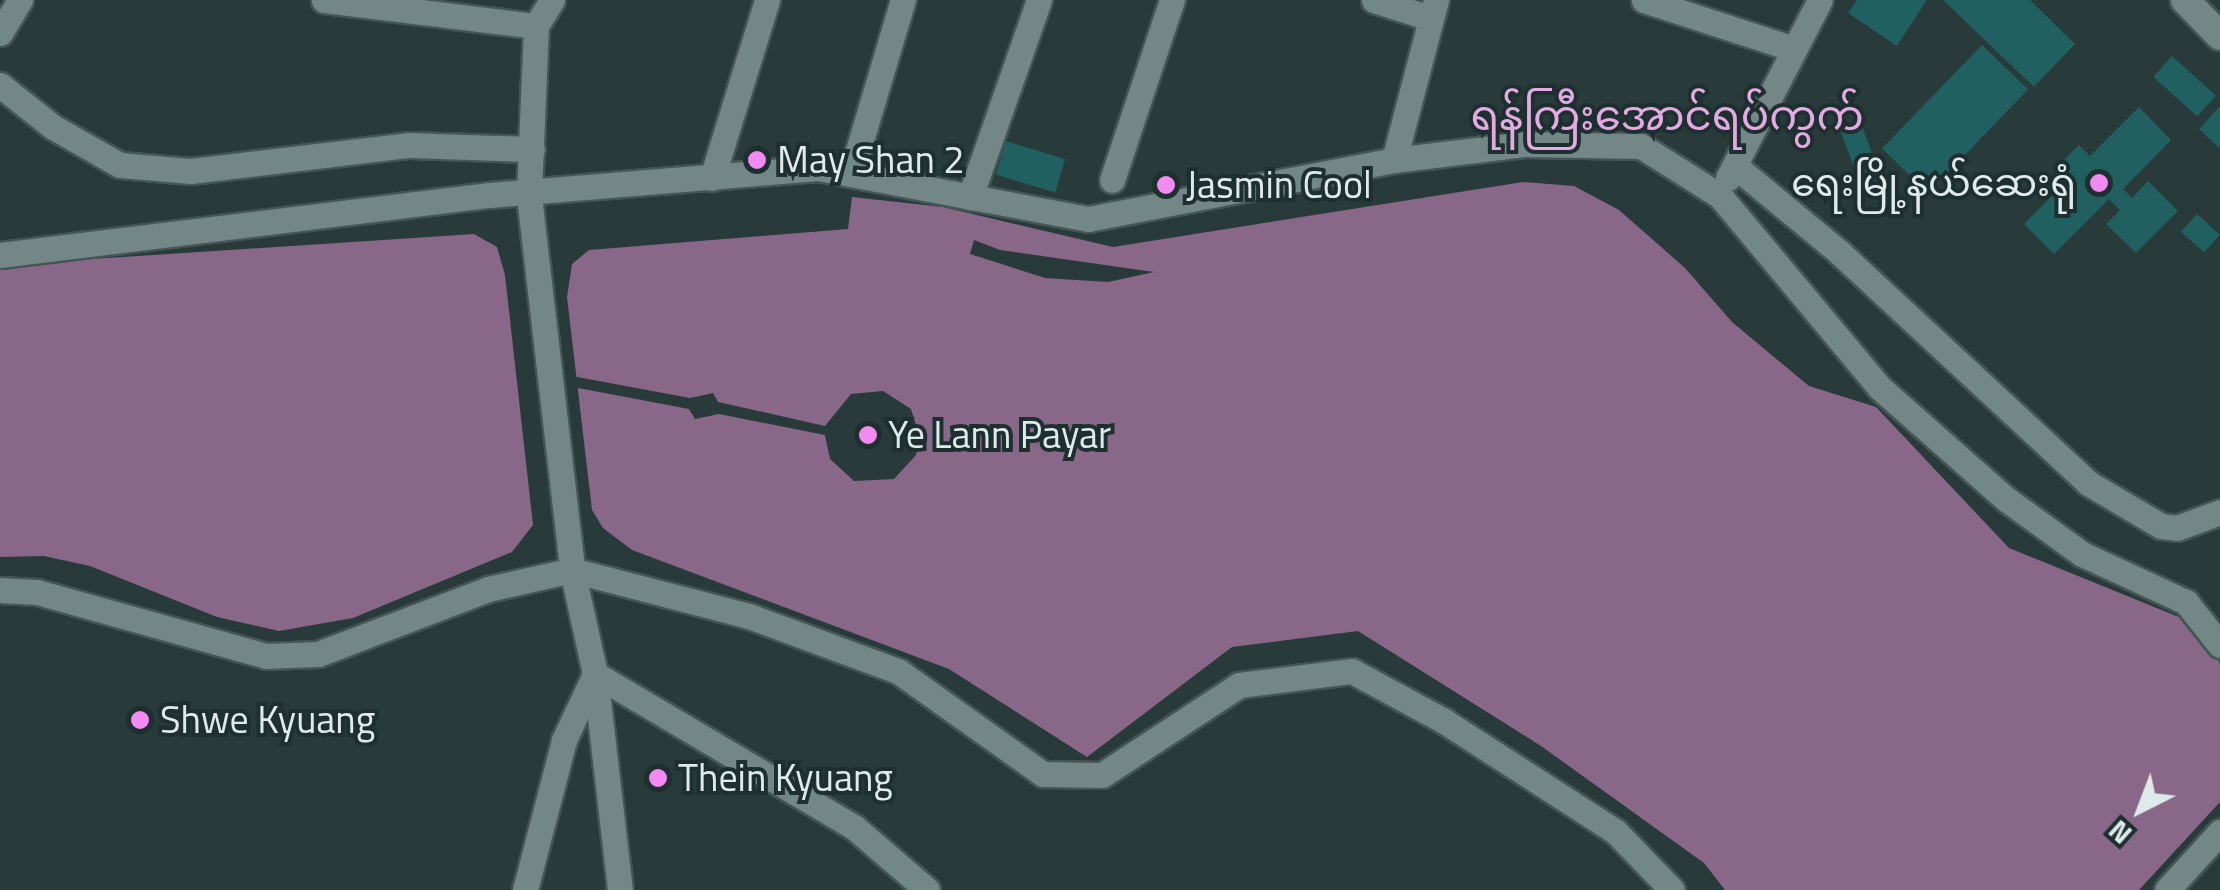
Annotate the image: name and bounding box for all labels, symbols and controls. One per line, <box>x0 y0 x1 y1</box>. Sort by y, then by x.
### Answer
district label: ရန်ကြီးအောင်ရပ်ကွက် <box>1470 89 1864 139</box>
place label: May Shan 2 <box>777 137 965 183</box>
marker: May Shan 2 <box>746 149 768 171</box>
place label: ရေးမြို့နယ်ဆေးရုံ <box>1791 160 2076 206</box>
place label: Jasmin Cool <box>1186 162 1372 208</box>
marker: ရေးမြို့နယ်ဆေးရုံ <box>2086 170 2112 196</box>
marker: Jasmin Cool <box>1155 174 1177 196</box>
place label: Ye Lann Payar <box>888 412 1111 458</box>
marker: Ye Lann Payar <box>857 424 879 446</box>
place label: Shwe Kyuang <box>160 697 375 743</box>
marker: Shwe Kyuang <box>129 709 151 731</box>
place label: Thein Kyuang <box>678 755 893 801</box>
north arrow <box>2090 760 2190 860</box>
marker: Thein Kyuang <box>647 767 669 789</box>
text: N <box>2098 810 2141 855</box>

